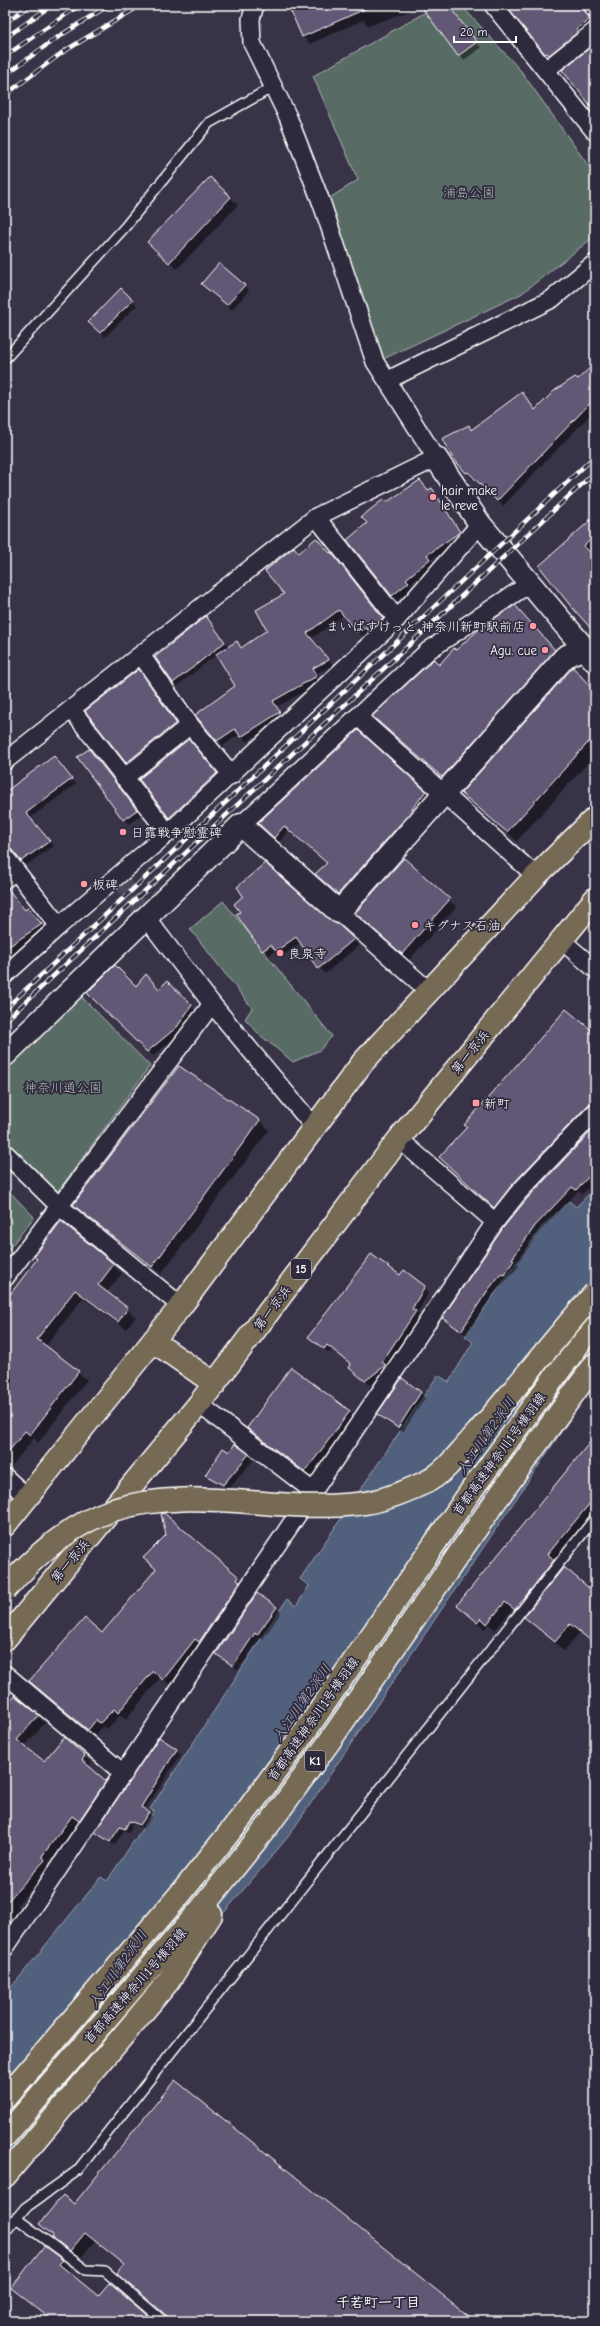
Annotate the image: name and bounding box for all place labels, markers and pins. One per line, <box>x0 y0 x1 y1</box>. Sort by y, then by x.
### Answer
place label: hair make le reve <box>441 483 498 513</box>
marker: hair make le reve <box>428 492 438 502</box>
place label: まいばすけっと 神奈川新町駅前店 <box>326 619 525 634</box>
marker: まいばすけっと 神奈川新町駅前店 <box>528 621 538 631</box>
place label: Agu. cue <box>490 643 537 658</box>
marker: Agu. cue <box>540 645 550 655</box>
place label: 日露戦争慰霊碑 <box>131 825 222 840</box>
marker: 日露戦争慰霊碑 <box>118 827 128 837</box>
place label: 板碑 <box>92 877 118 892</box>
marker: 板碑 <box>79 879 89 889</box>
place label: キグナス石油 <box>423 918 500 933</box>
marker: キグナス石油 <box>410 920 420 930</box>
place label: 良泉寺 <box>288 946 327 961</box>
marker: 良泉寺 <box>275 948 285 958</box>
place label: 新町 <box>484 1096 510 1111</box>
marker: 新町 <box>471 1098 481 1108</box>

